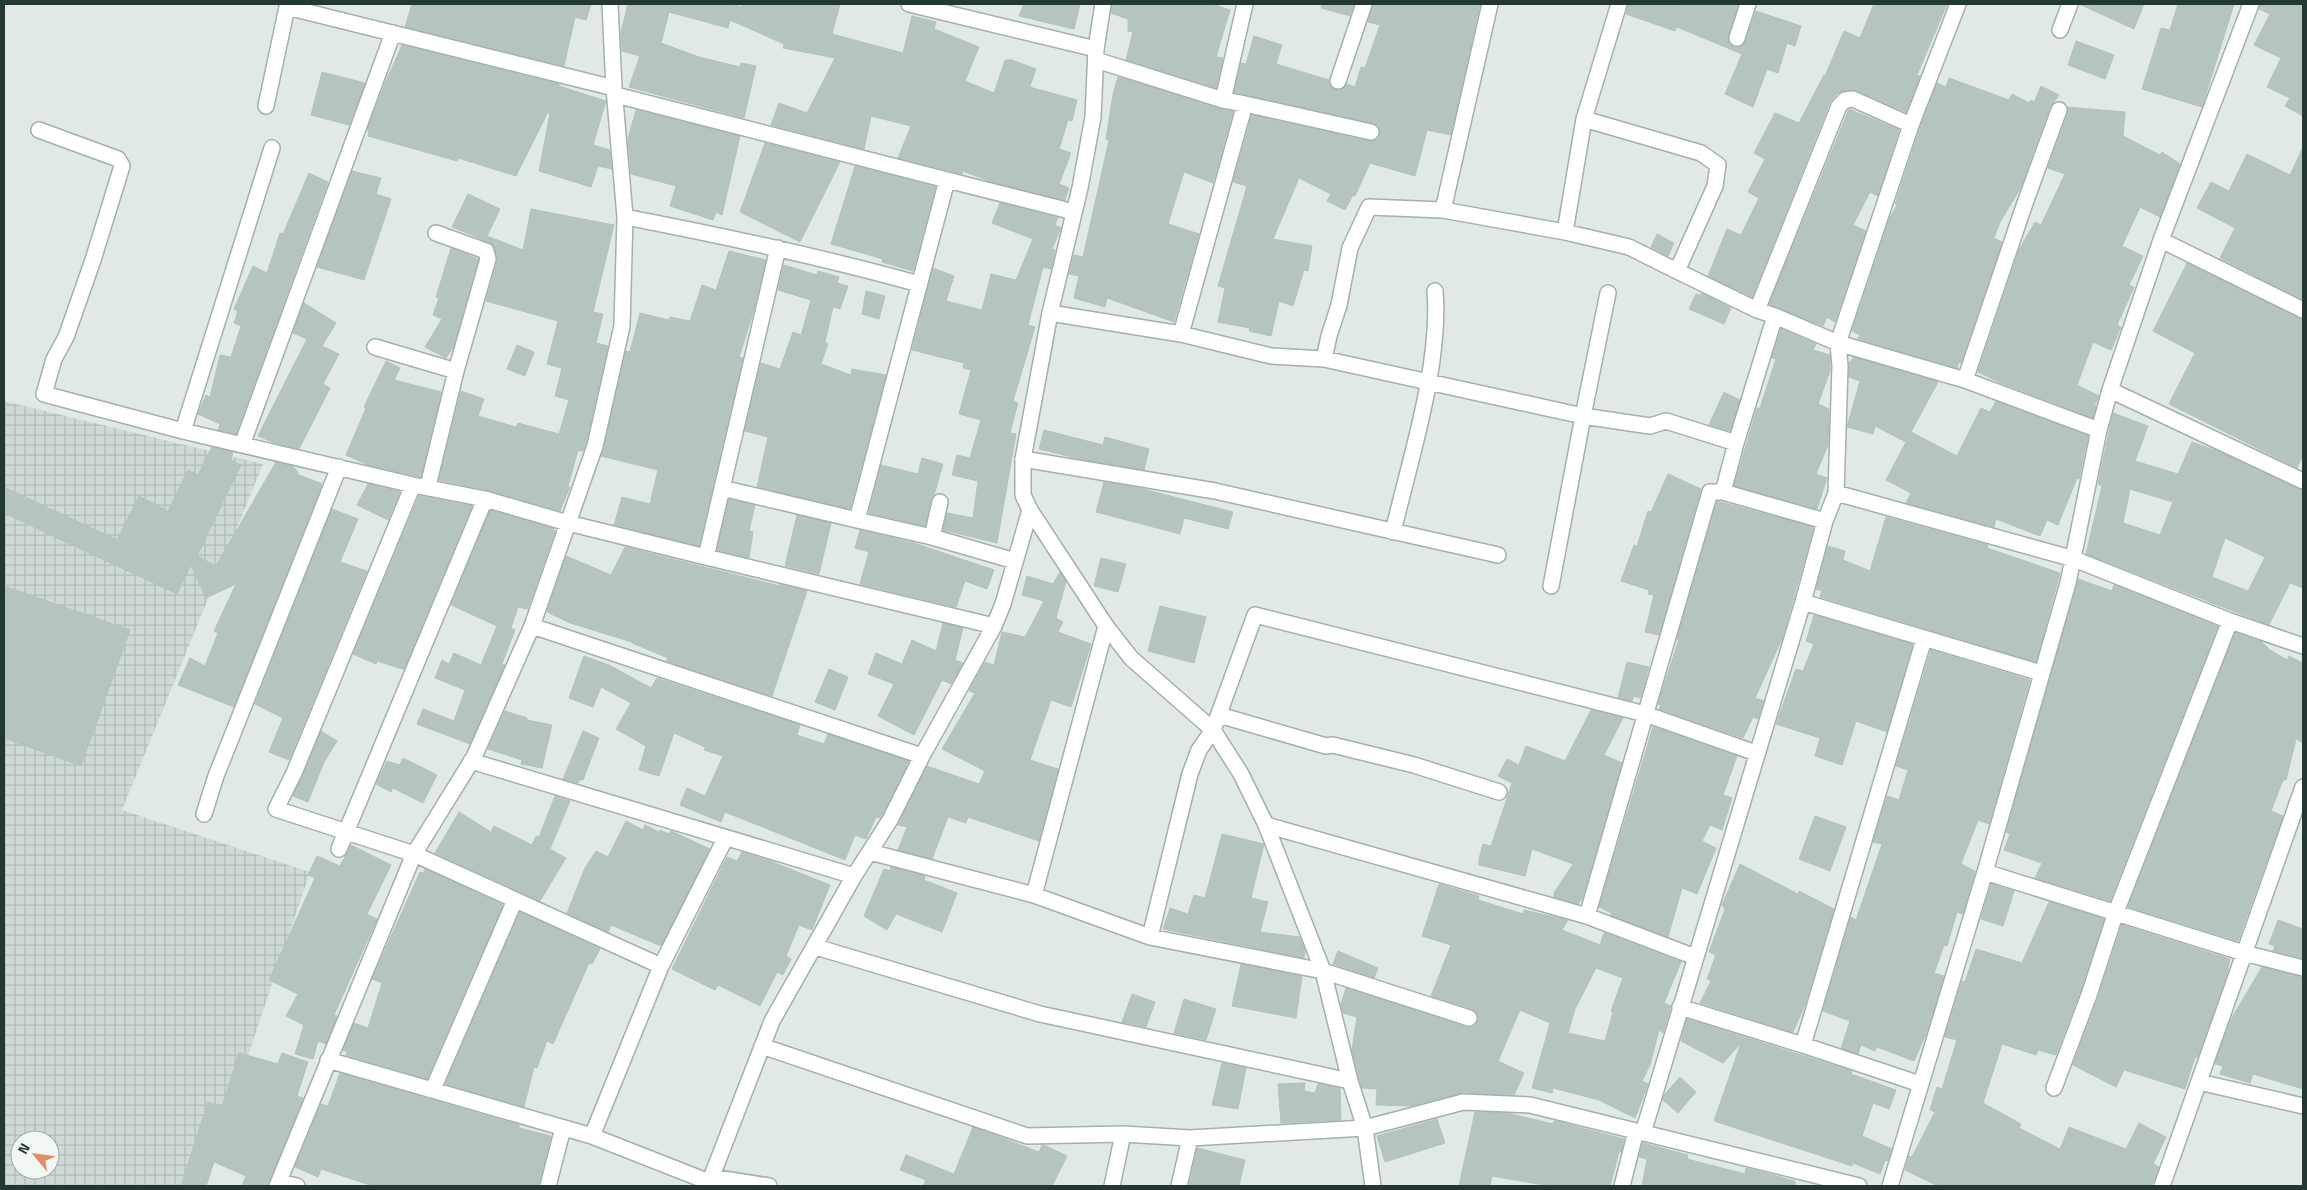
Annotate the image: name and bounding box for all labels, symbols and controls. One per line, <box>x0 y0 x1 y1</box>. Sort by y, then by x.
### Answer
north arrow <box>10 1130 60 1180</box>
text: N <box>12 1139 35 1158</box>

